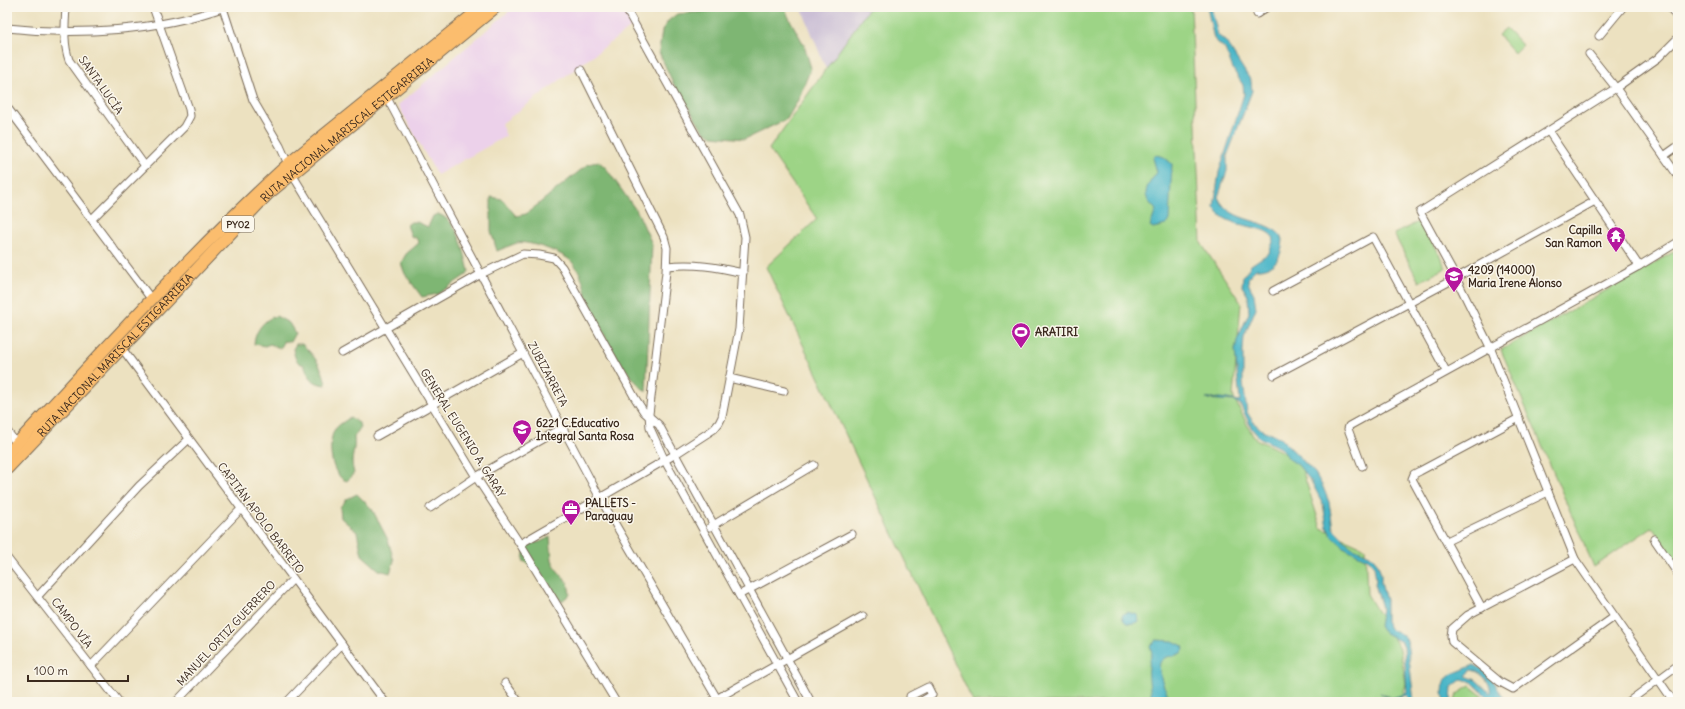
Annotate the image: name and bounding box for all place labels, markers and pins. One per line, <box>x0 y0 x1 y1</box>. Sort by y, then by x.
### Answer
place label: Capilla San Ramon <box>1545 223 1603 250</box>
temple icon: Capilla San Ramon <box>1605 225 1627 253</box>
place label: 4209 (14000) Maria Irene Alonso <box>1468 263 1562 290</box>
school or university icon: 4209 (14000) Maria Irene Alonso <box>1443 265 1465 293</box>
sports icon: ARATIRI <box>1010 321 1032 349</box>
place label: ARATIRI <box>1035 325 1078 339</box>
place label: 6221 C.Educativo Integral Santa Rosa <box>536 416 635 444</box>
school or university icon: 6221 C.Educativo Integral Santa Rosa <box>511 418 533 446</box>
place label: PALLETS - Paraguay <box>585 496 636 524</box>
office icon: PALLETS - Paraguay <box>560 498 582 526</box>

